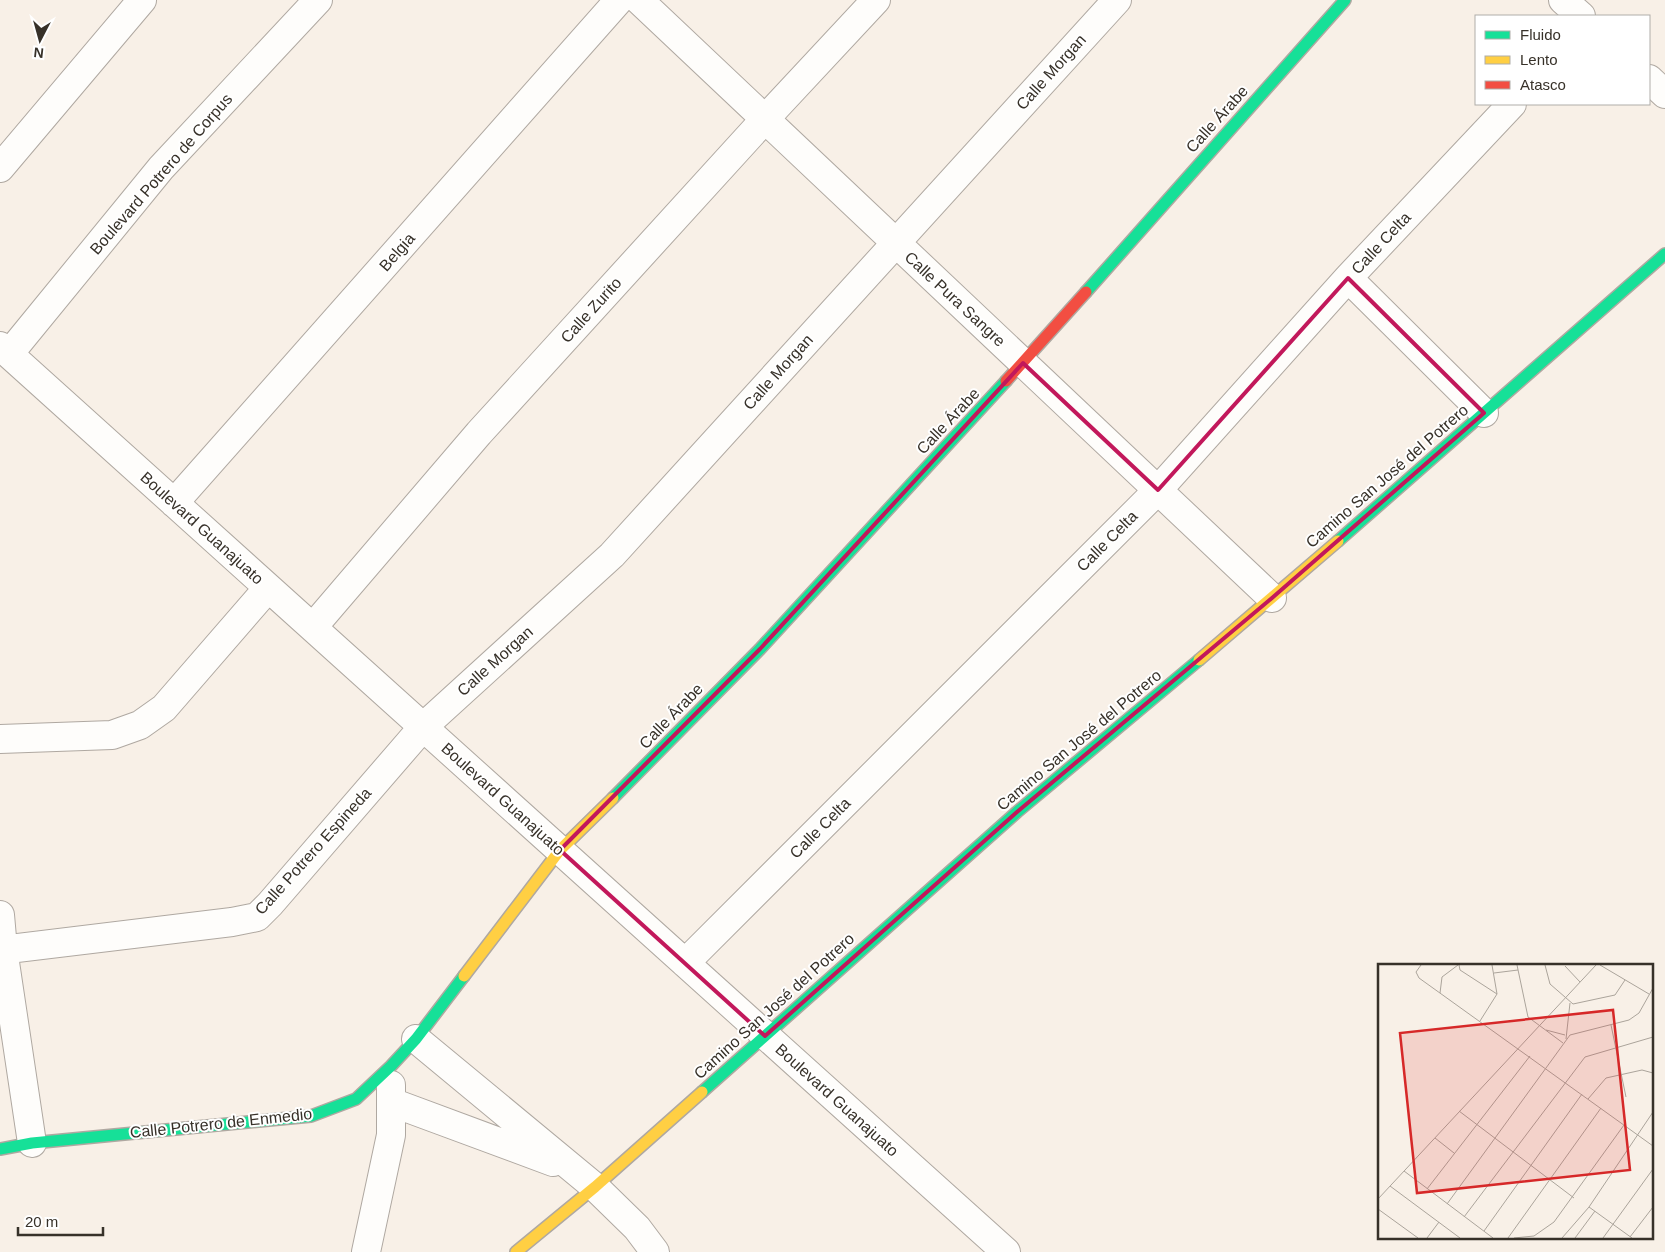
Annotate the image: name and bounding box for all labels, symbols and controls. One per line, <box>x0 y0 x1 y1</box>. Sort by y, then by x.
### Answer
north arrow <box>15 15 65 65</box>
legend <box>1475 15 1650 105</box>
text: Fluido <box>1520 26 1561 43</box>
street label: Calle Morgan <box>1013 31 1089 113</box>
text: N <box>33 44 45 61</box>
text: Lento <box>1520 51 1558 68</box>
text: Atasco <box>1520 76 1566 93</box>
street label: Calle Árabe <box>1182 82 1251 156</box>
street label: Boulevard Potrero de Corpus <box>87 90 235 258</box>
street label: Calle Celta <box>1348 209 1414 277</box>
street label: Belgia <box>376 230 418 274</box>
street label: Calle Pura Sangre <box>901 248 1009 350</box>
street label: Calle Zurito <box>557 274 625 346</box>
street label: Calle Morgan <box>740 331 816 413</box>
street label: Calle Árabe <box>913 384 983 457</box>
street label: Camino San José del Potrero <box>1303 401 1472 551</box>
street label: Boulevard Guanajuato <box>137 468 267 588</box>
street label: Calle Celta <box>1073 507 1141 575</box>
street label: Calle Morgan <box>454 623 536 699</box>
street label: Camino San José del Potrero <box>993 666 1165 814</box>
street label: Calle Árabe <box>635 679 706 752</box>
street label: Boulevard Guanajuato <box>438 739 568 859</box>
street label: Calle Potrero Espineda <box>252 784 374 918</box>
street label: Calle Celta <box>786 794 854 862</box>
street label: Camino San José del Potrero <box>691 930 857 1082</box>
inset map <box>1378 964 1652 1240</box>
street label: Boulevard Guanajuato <box>772 1040 902 1160</box>
street label: Calle Potrero de Enmedio <box>129 1105 313 1141</box>
scale bar <box>18 1204 102 1236</box>
text: 20 m <box>25 1213 58 1230</box>

